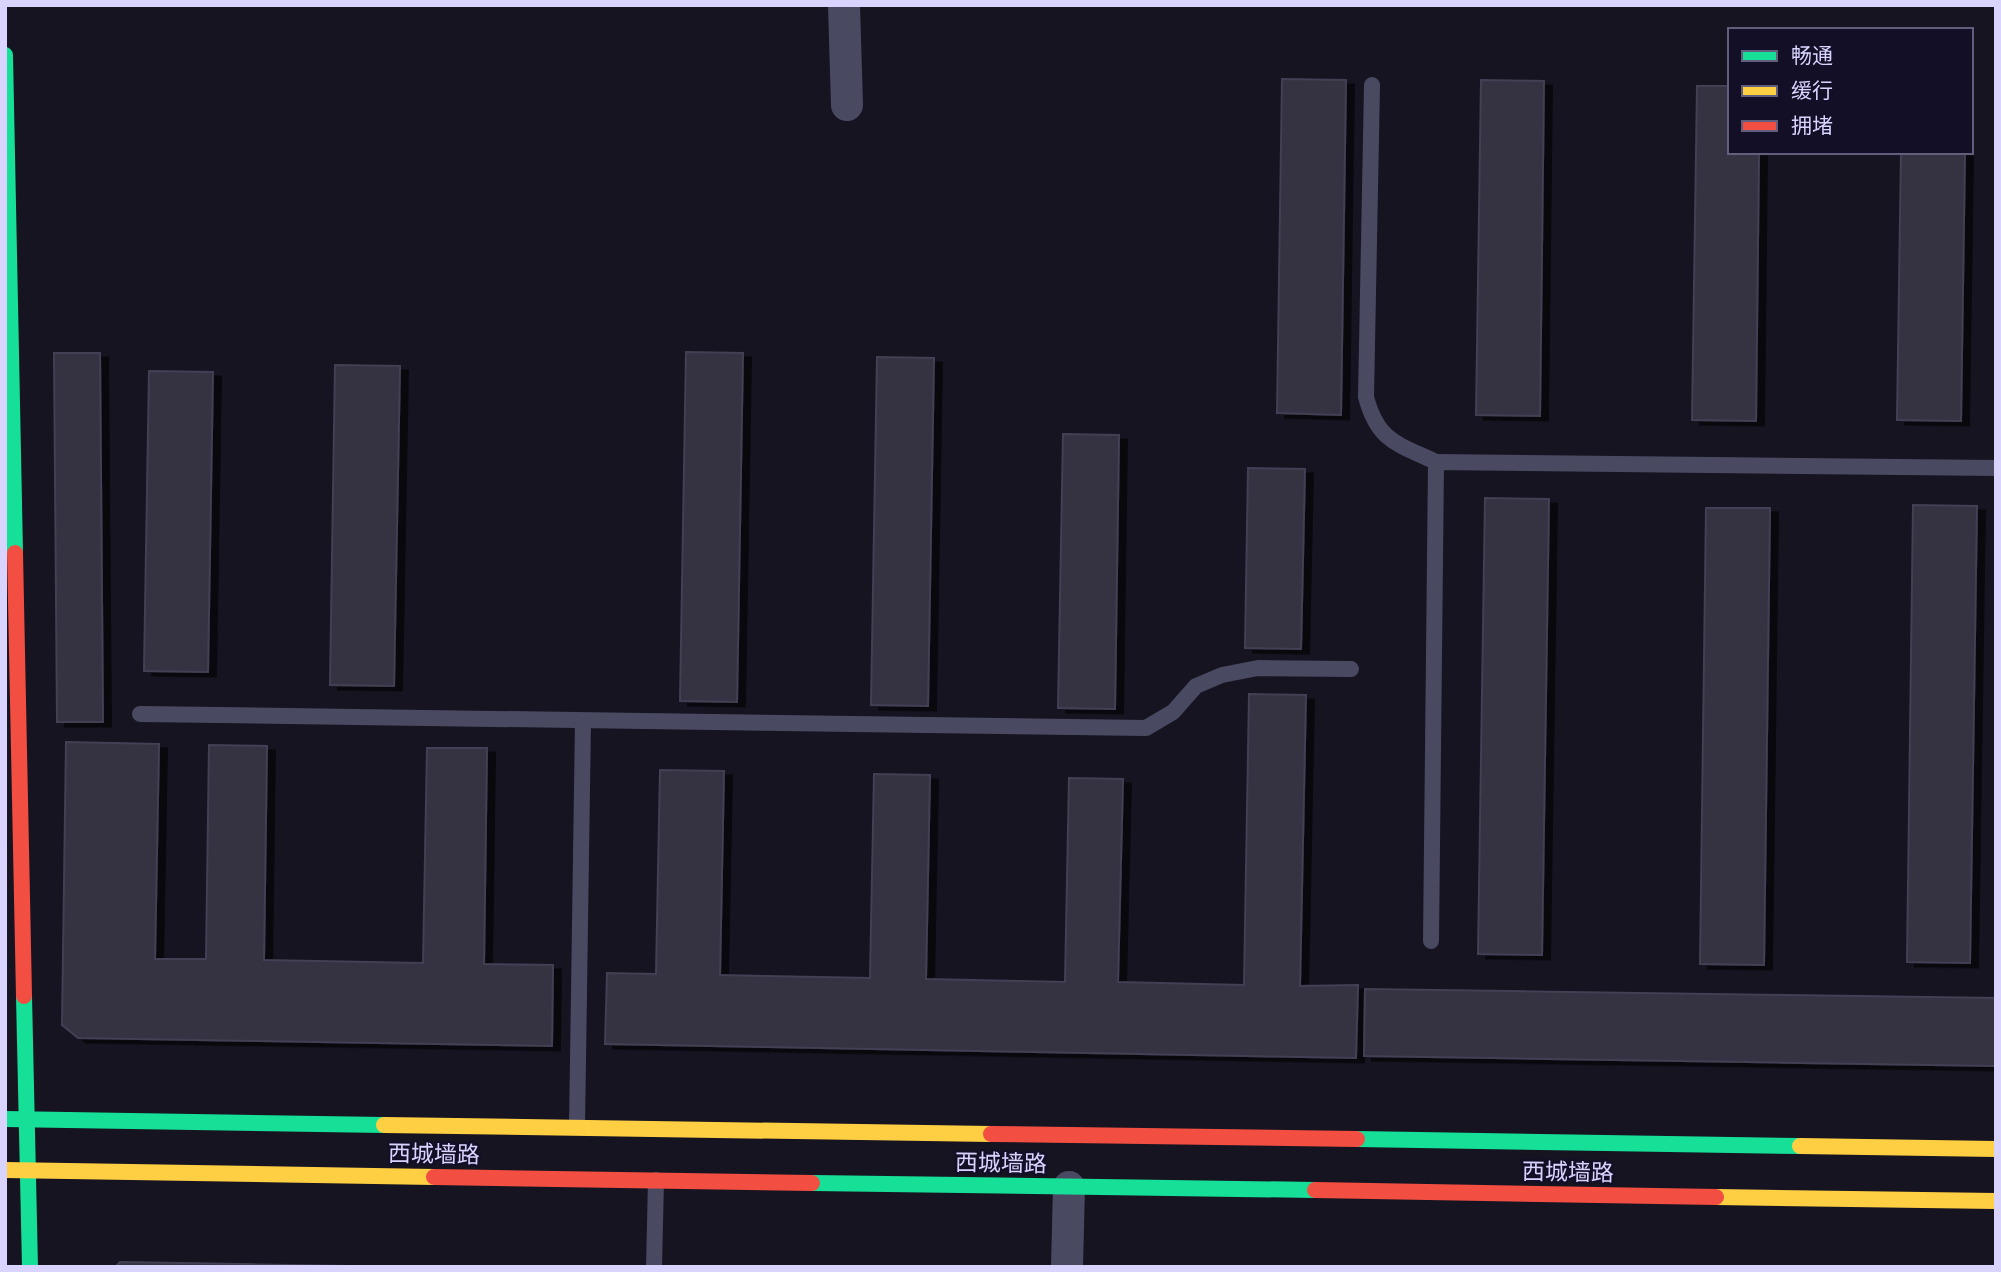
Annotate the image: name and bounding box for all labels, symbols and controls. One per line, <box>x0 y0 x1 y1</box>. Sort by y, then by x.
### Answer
legend <box>1728 28 1973 154</box>
text: 畅通 <box>1791 41 1833 69</box>
text: 缓行 <box>1791 76 1833 104</box>
text: 拥堵 <box>1791 111 1833 139</box>
street label: 西城墙路 <box>388 1136 480 1170</box>
street label: 西城墙路 <box>955 1145 1047 1179</box>
street label: 西城墙路 <box>1522 1154 1614 1188</box>

